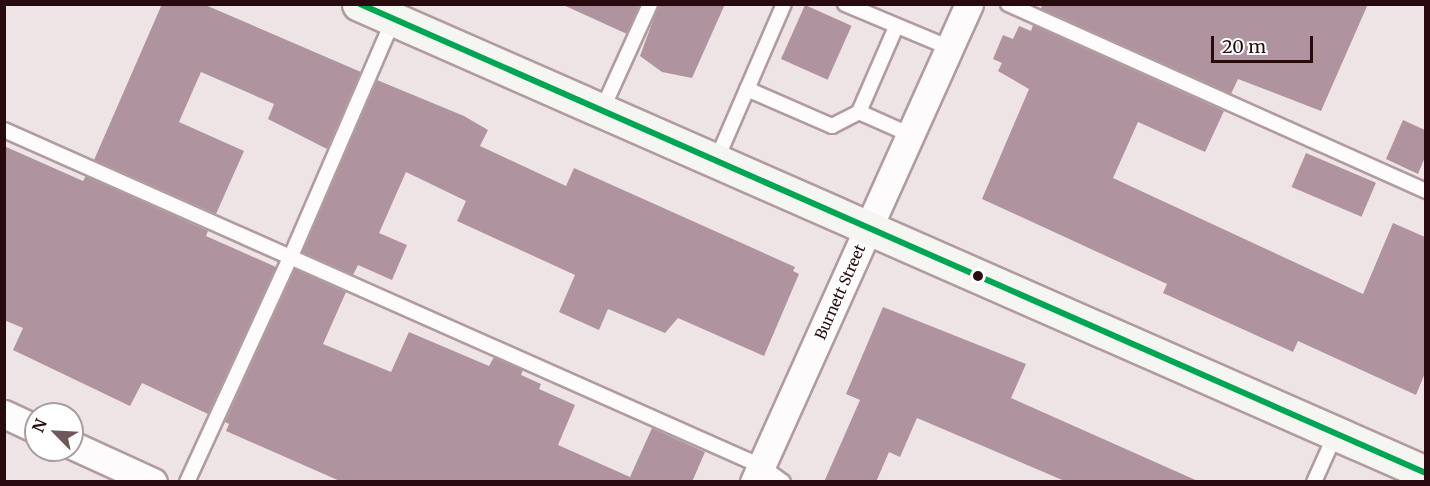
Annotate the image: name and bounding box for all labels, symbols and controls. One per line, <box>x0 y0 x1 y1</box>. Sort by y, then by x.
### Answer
scale bar <box>1214 24 1316 62</box>
text: 20 m <box>1222 35 1266 58</box>
street label: Burnett Street <box>811 242 869 342</box>
unlabelled marker <box>972 270 984 282</box>
north arrow <box>24 402 84 462</box>
text: N <box>28 416 51 435</box>

